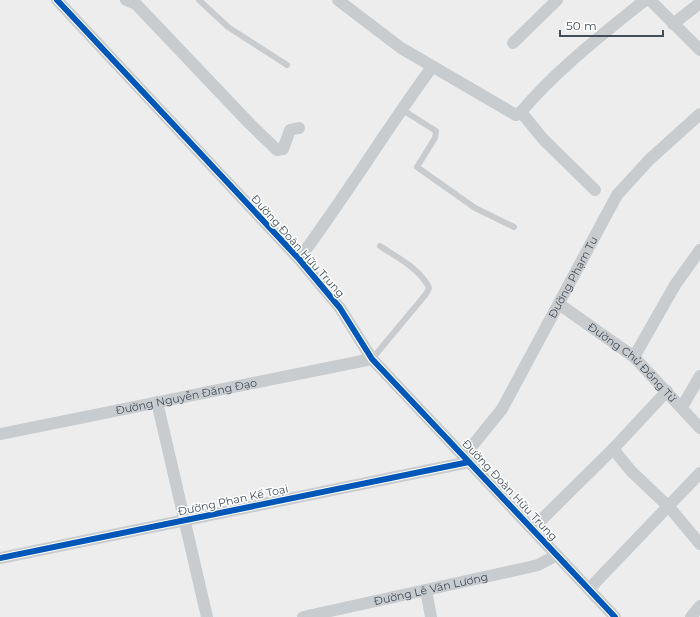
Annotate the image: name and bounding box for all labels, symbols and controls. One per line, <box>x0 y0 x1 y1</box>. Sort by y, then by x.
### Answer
scale bar <box>560 12 663 38</box>
text: 50 m <box>566 18 597 33</box>
street label: Đường Đoàn Hữu Trung <box>248 192 348 300</box>
street label: Đường Phạm Tu <box>545 234 601 321</box>
street label: Đường Chử Đồng Tử <box>585 320 680 406</box>
street label: Đường Nguyễn Đăng Đạo <box>114 375 258 418</box>
street label: Đường Đoàn Hữu Trung <box>459 436 561 544</box>
street label: Đường Phan Kế Toại <box>177 481 289 519</box>
street label: Đường Lê Văn Lương <box>372 569 489 608</box>

